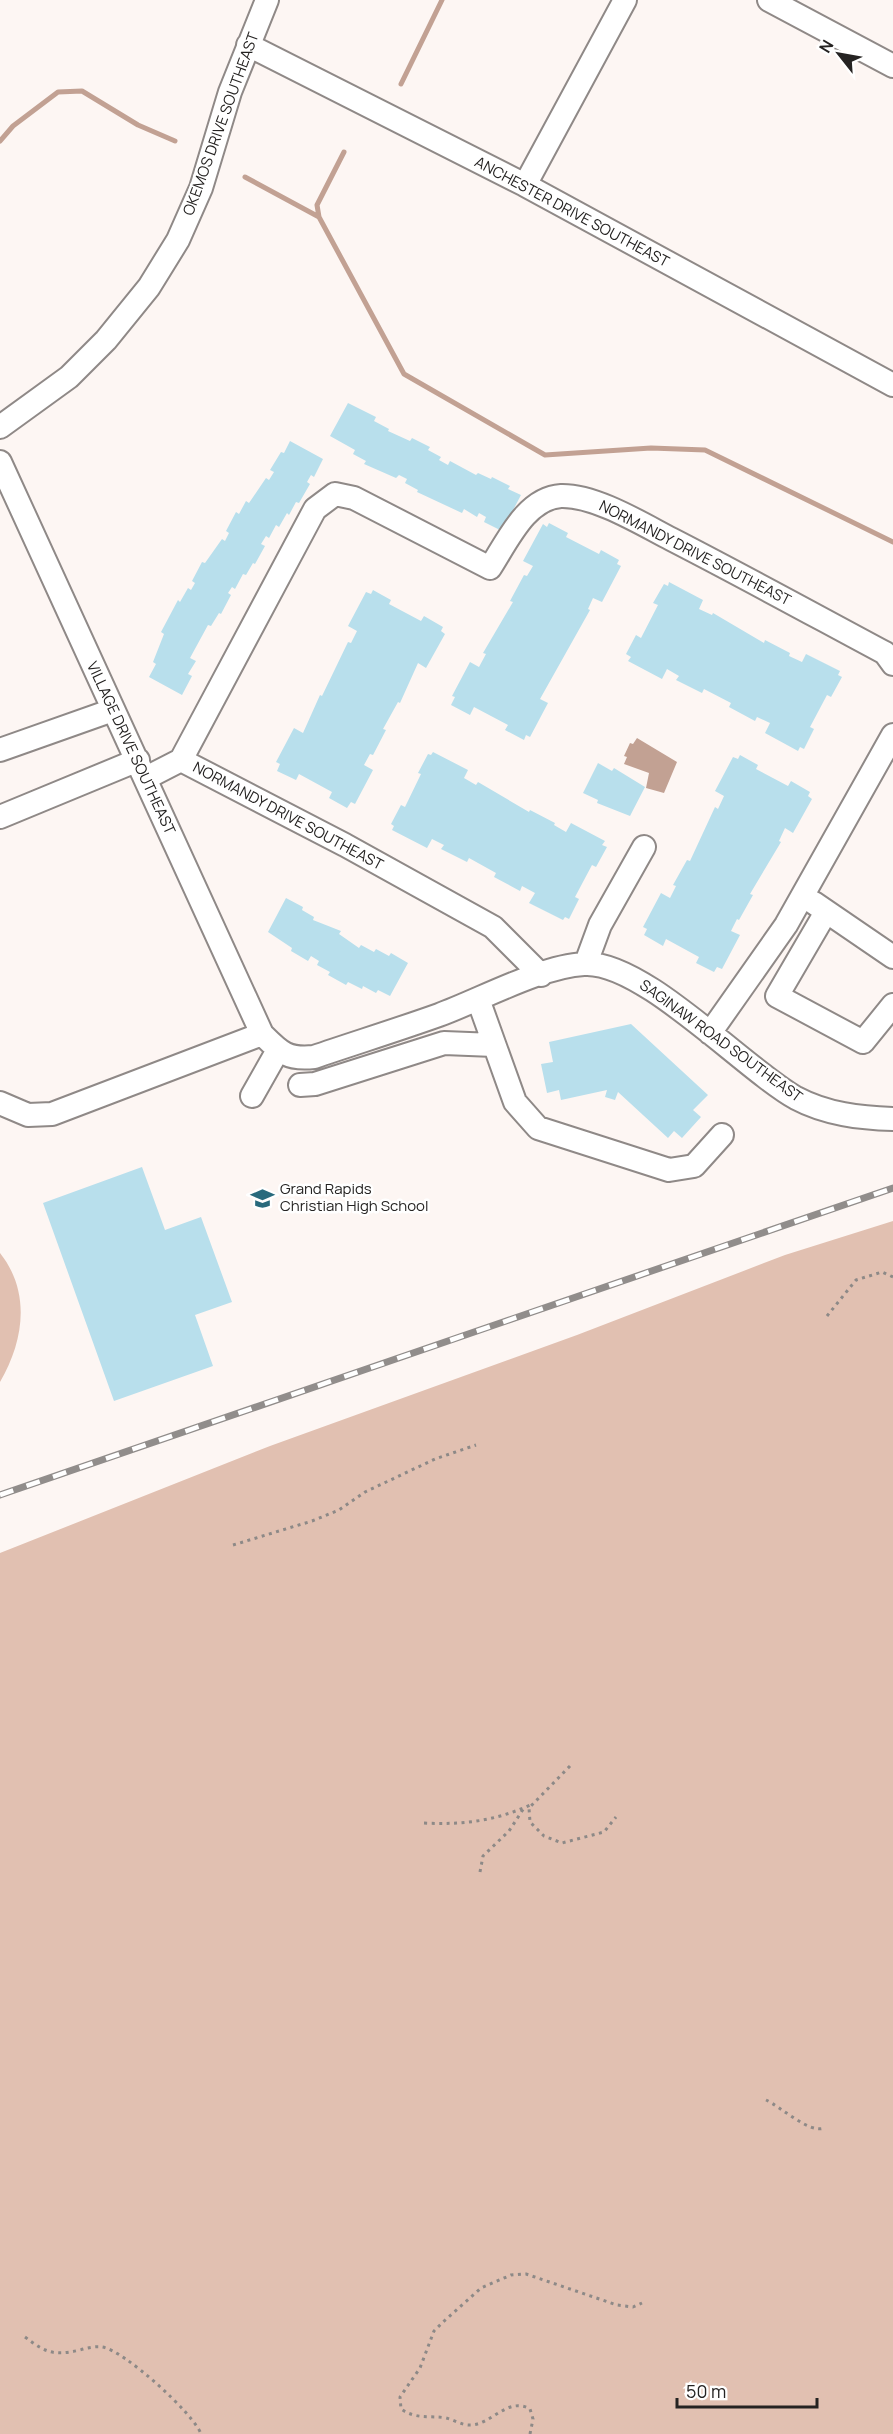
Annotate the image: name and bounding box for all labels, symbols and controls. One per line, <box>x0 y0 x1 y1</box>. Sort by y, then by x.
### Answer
north arrow <box>809 24 869 84</box>
street label: OKEMOS DRIVE SOUTHEAST <box>178 29 263 218</box>
text: N <box>814 36 839 57</box>
street label: ANCHESTER DRIVE SOUTHEAST <box>471 151 673 272</box>
street label: NORMANDY DRIVE SOUTHEAST <box>596 495 795 610</box>
street label: VILLAGE DRIVE SOUTHEAST <box>82 658 181 838</box>
street label: NORMANDY DRIVE SOUTHEAST <box>189 756 387 875</box>
street label: SAGINAW ROAD SOUTHEAST <box>636 974 807 1107</box>
place label: Grand Rapids Christian High School <box>280 1178 428 1216</box>
school or university icon: Grand Rapids Christian High School <box>249 1185 275 1211</box>
scale bar <box>677 2371 816 2409</box>
text: 50 m <box>686 2379 726 2403</box>

